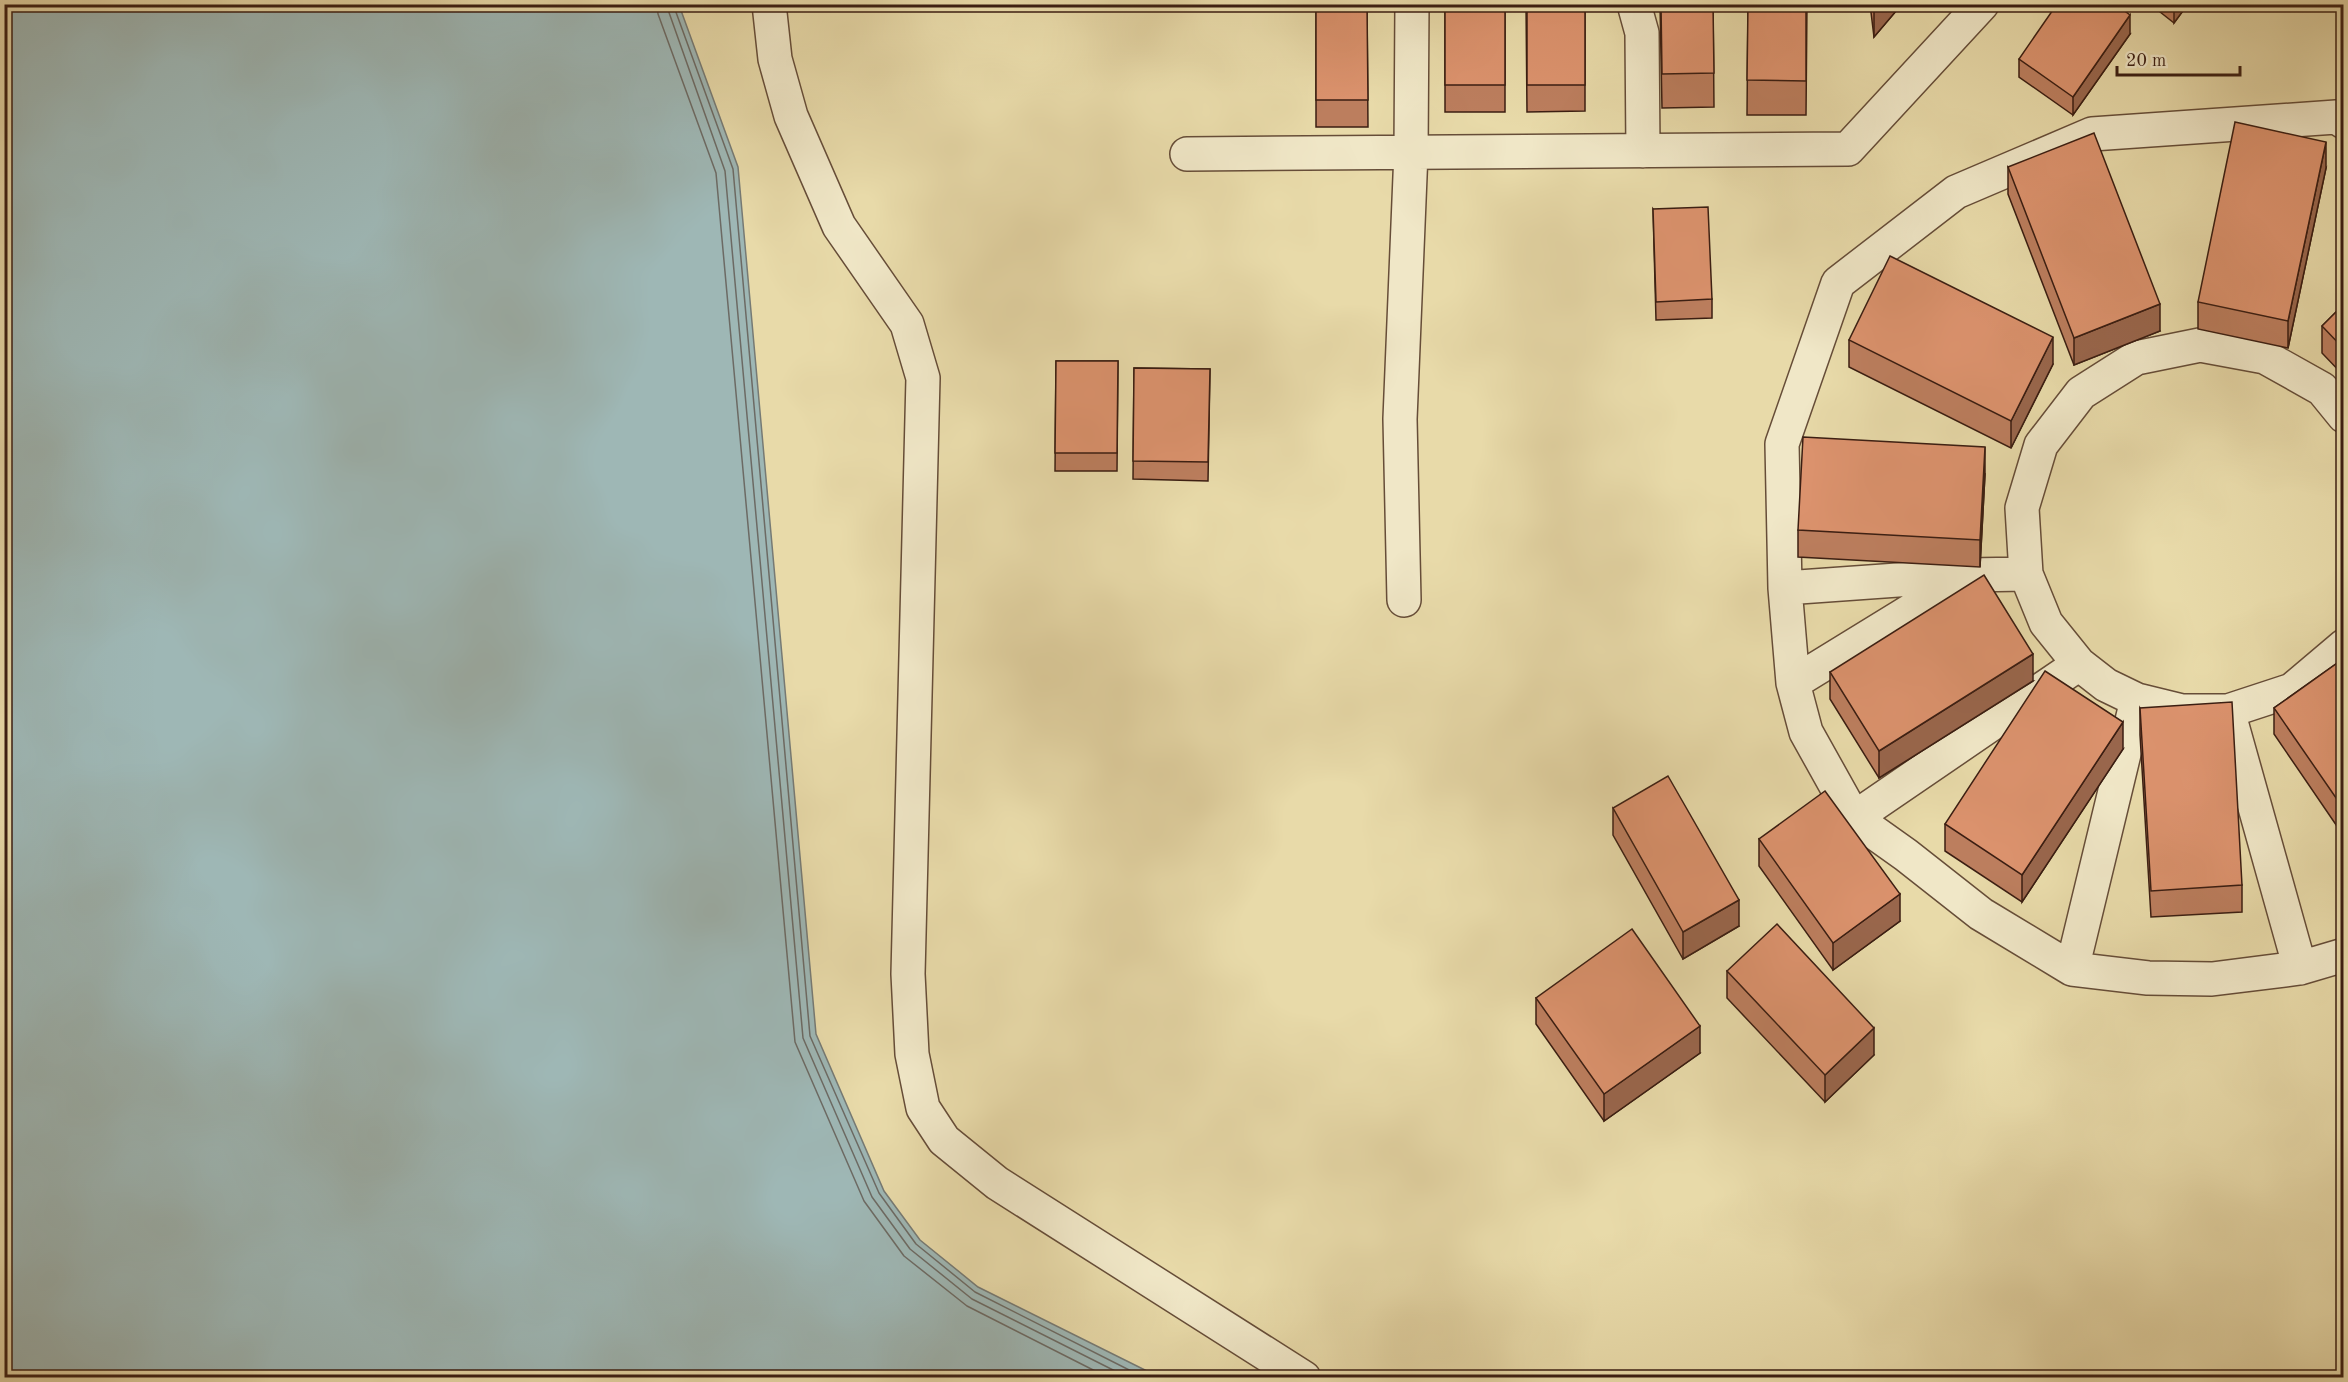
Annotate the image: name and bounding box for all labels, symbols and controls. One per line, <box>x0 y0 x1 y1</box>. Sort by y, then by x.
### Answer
scale bar <box>2117 39 2240 77</box>
text: 20 m <box>2126 52 2166 70</box>

